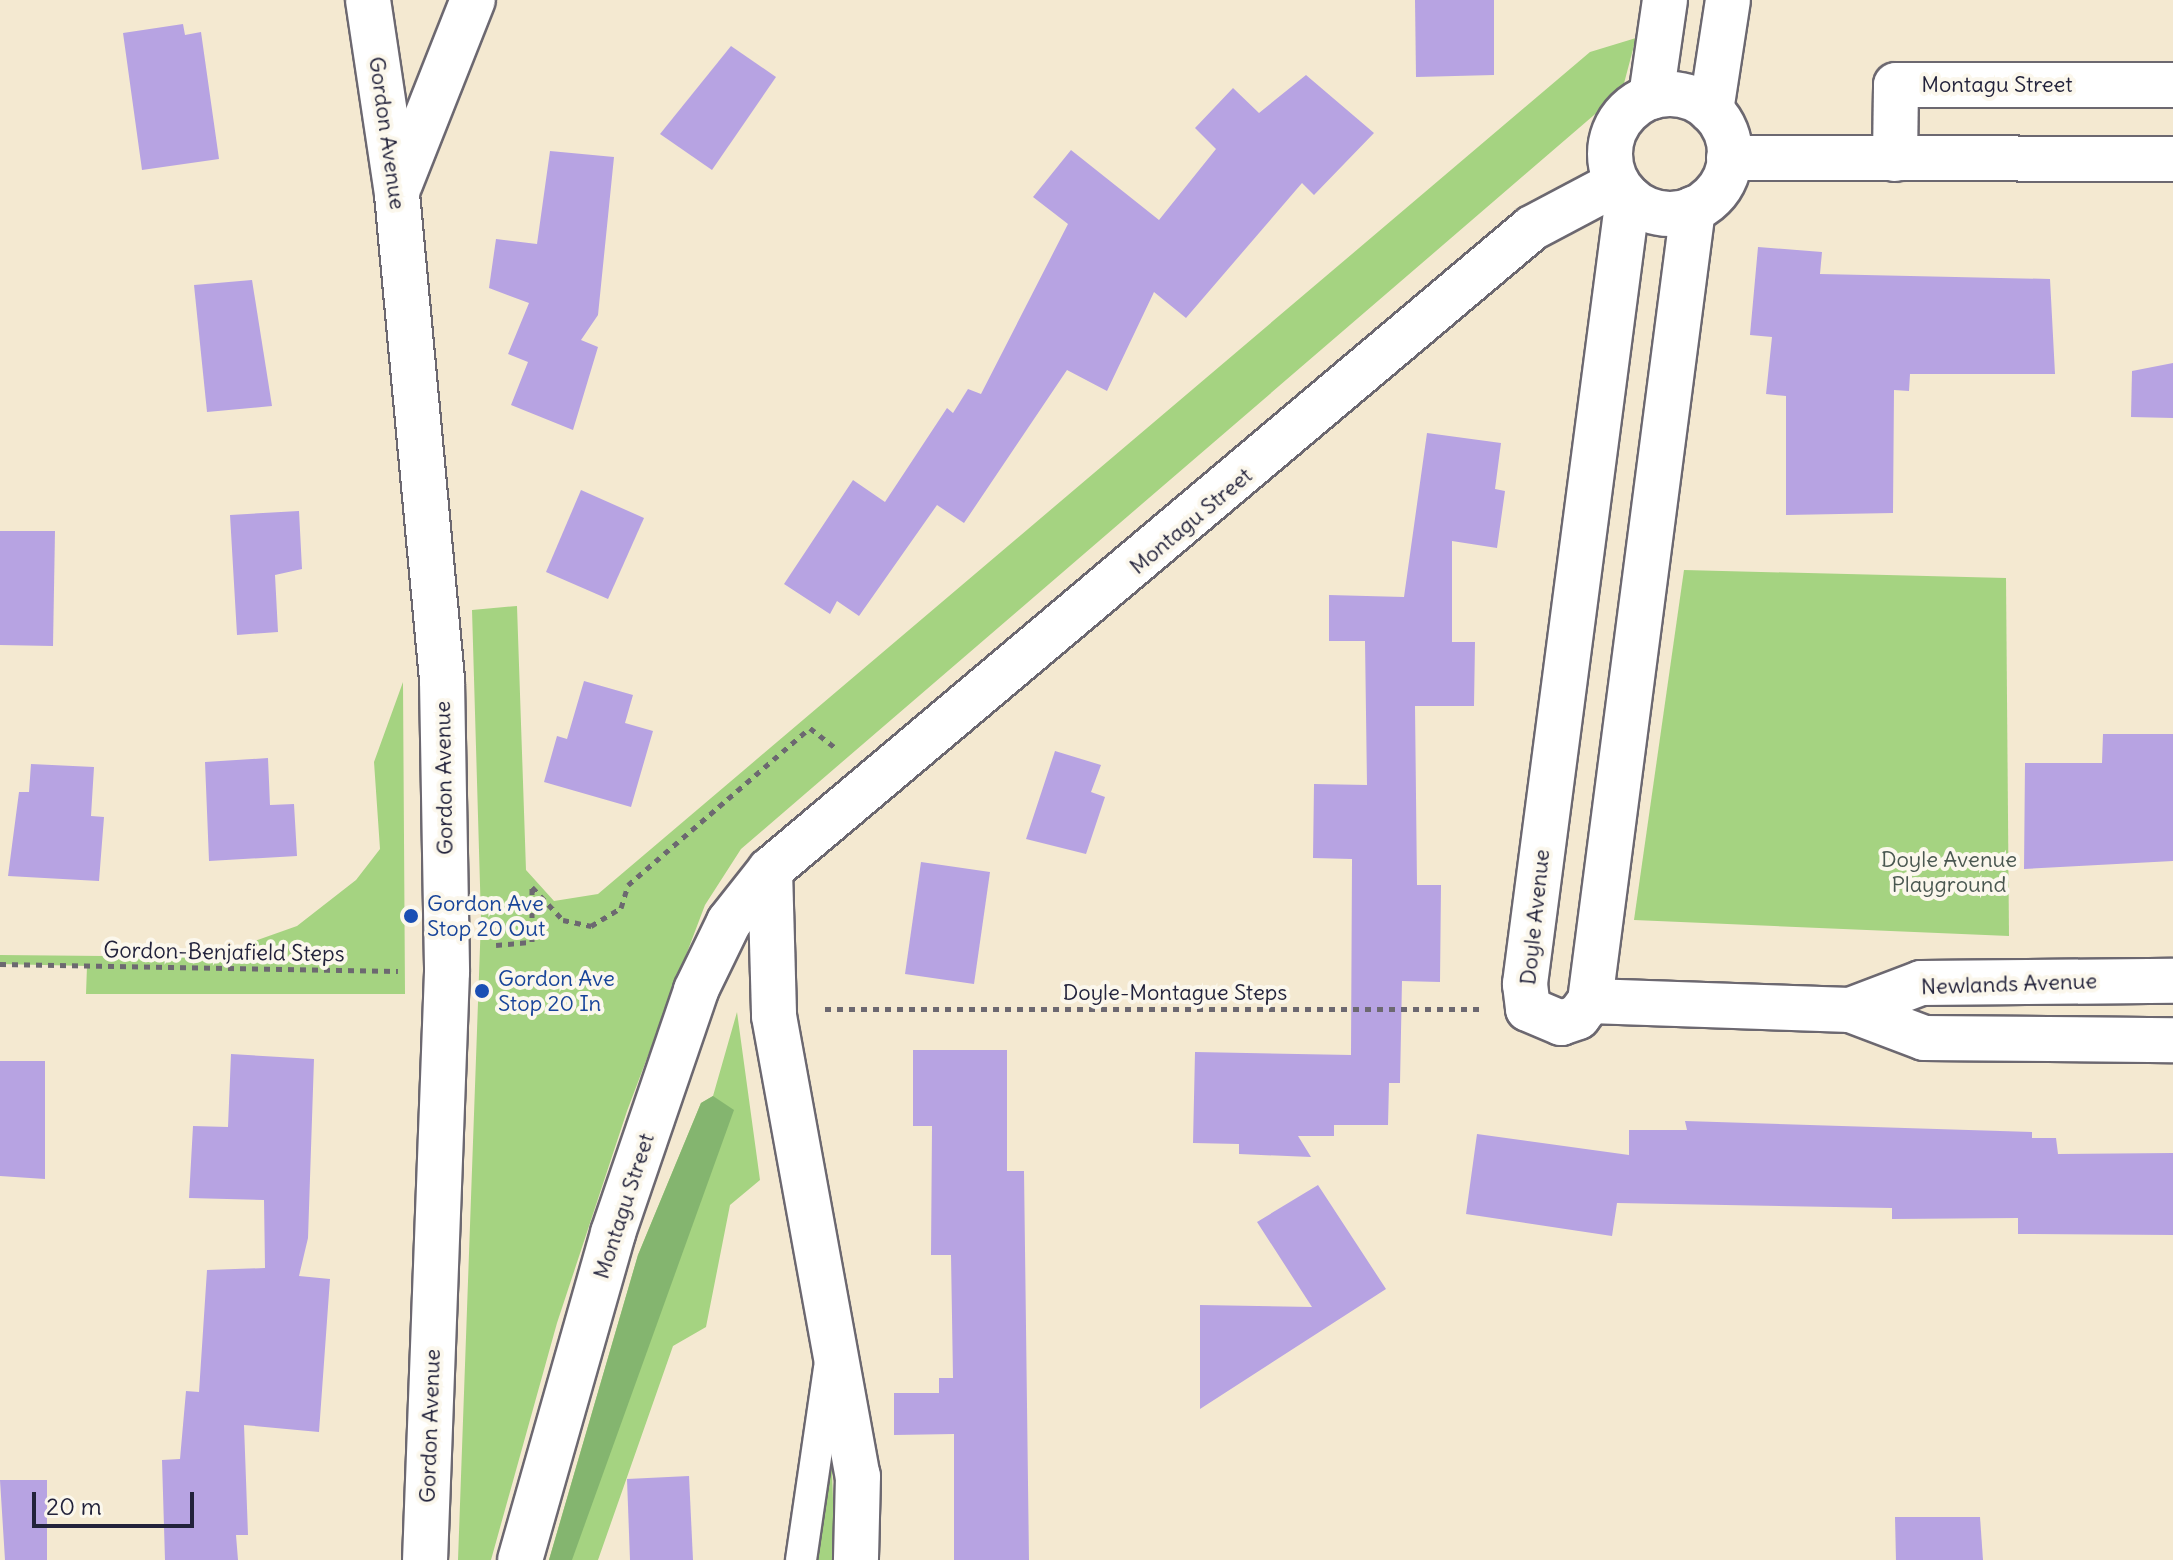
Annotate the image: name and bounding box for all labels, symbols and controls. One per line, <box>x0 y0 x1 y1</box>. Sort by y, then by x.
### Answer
street label: Gordon Avenue <box>363 55 411 211</box>
street label: Montagu Street <box>1921 72 2073 98</box>
street label: Montagu Street <box>1124 462 1258 580</box>
street label: Gordon Avenue <box>429 701 459 855</box>
park label: Doyle Avenue Playground <box>1881 846 2017 898</box>
street label: Doyle Avenue <box>1515 848 1555 986</box>
place label: Gordon Ave Stop 20 Out <box>427 890 545 942</box>
marker: Gordon Ave Stop 20 Out <box>402 907 420 925</box>
street label: Gordon-Benjafield Steps <box>103 937 345 967</box>
place label: Gordon Ave Stop 20 In <box>498 965 615 1016</box>
street label: Newlands Avenue <box>1920 968 2098 1000</box>
street label: Doyle-Montague Steps <box>1063 980 1287 1006</box>
marker: Gordon Ave Stop 20 In <box>473 982 491 1000</box>
street label: Montagu Street <box>588 1130 660 1282</box>
street label: Gordon Avenue <box>414 1349 446 1503</box>
scale bar <box>36 1476 198 1526</box>
text: 20 m <box>46 1491 102 1521</box>

